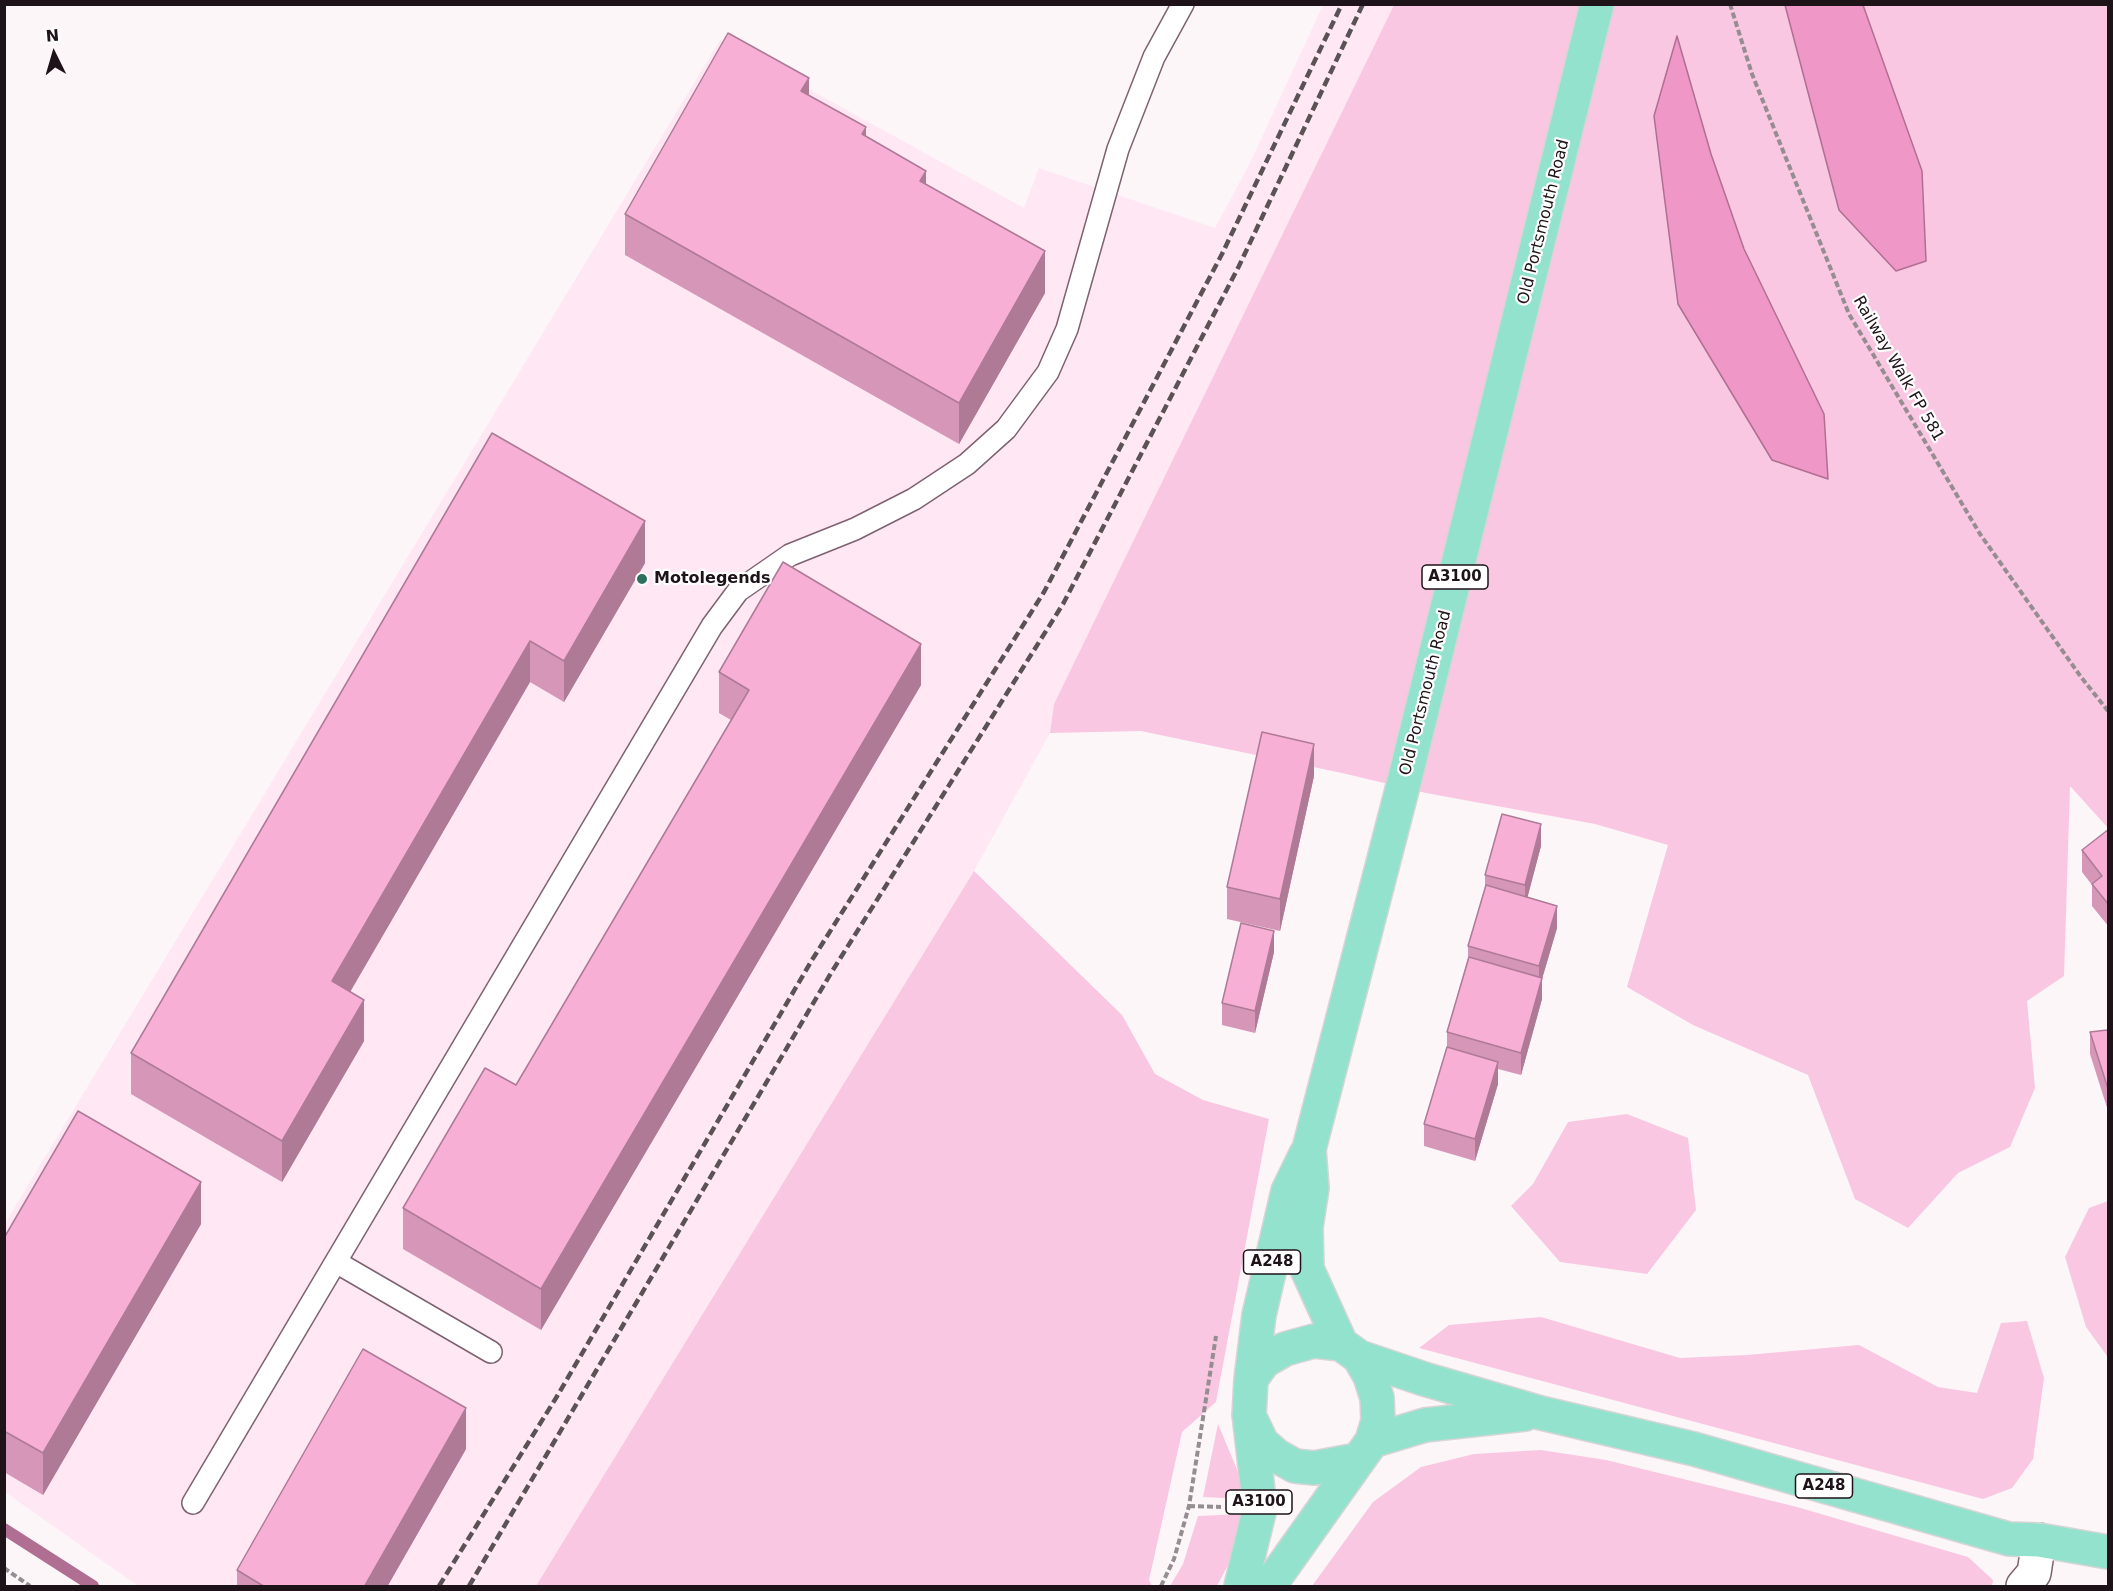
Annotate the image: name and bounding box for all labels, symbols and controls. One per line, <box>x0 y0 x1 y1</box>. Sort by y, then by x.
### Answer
north arrow <box>24 24 84 84</box>
text: N <box>45 26 60 46</box>
street label: Old Portsmouth Road <box>1514 137 1574 307</box>
street label: Railway Walk FP 581 <box>1848 293 1948 445</box>
road number: A3100 <box>1422 565 1488 589</box>
place label: Motolegends <box>654 569 771 589</box>
marker: Motolegends <box>635 572 649 586</box>
street label: Old Portsmouth Road <box>1396 608 1456 778</box>
road number: A248 <box>1244 1250 1300 1274</box>
road number: A248 <box>1796 1474 1852 1498</box>
road number: A3100 <box>1226 1490 1292 1514</box>

